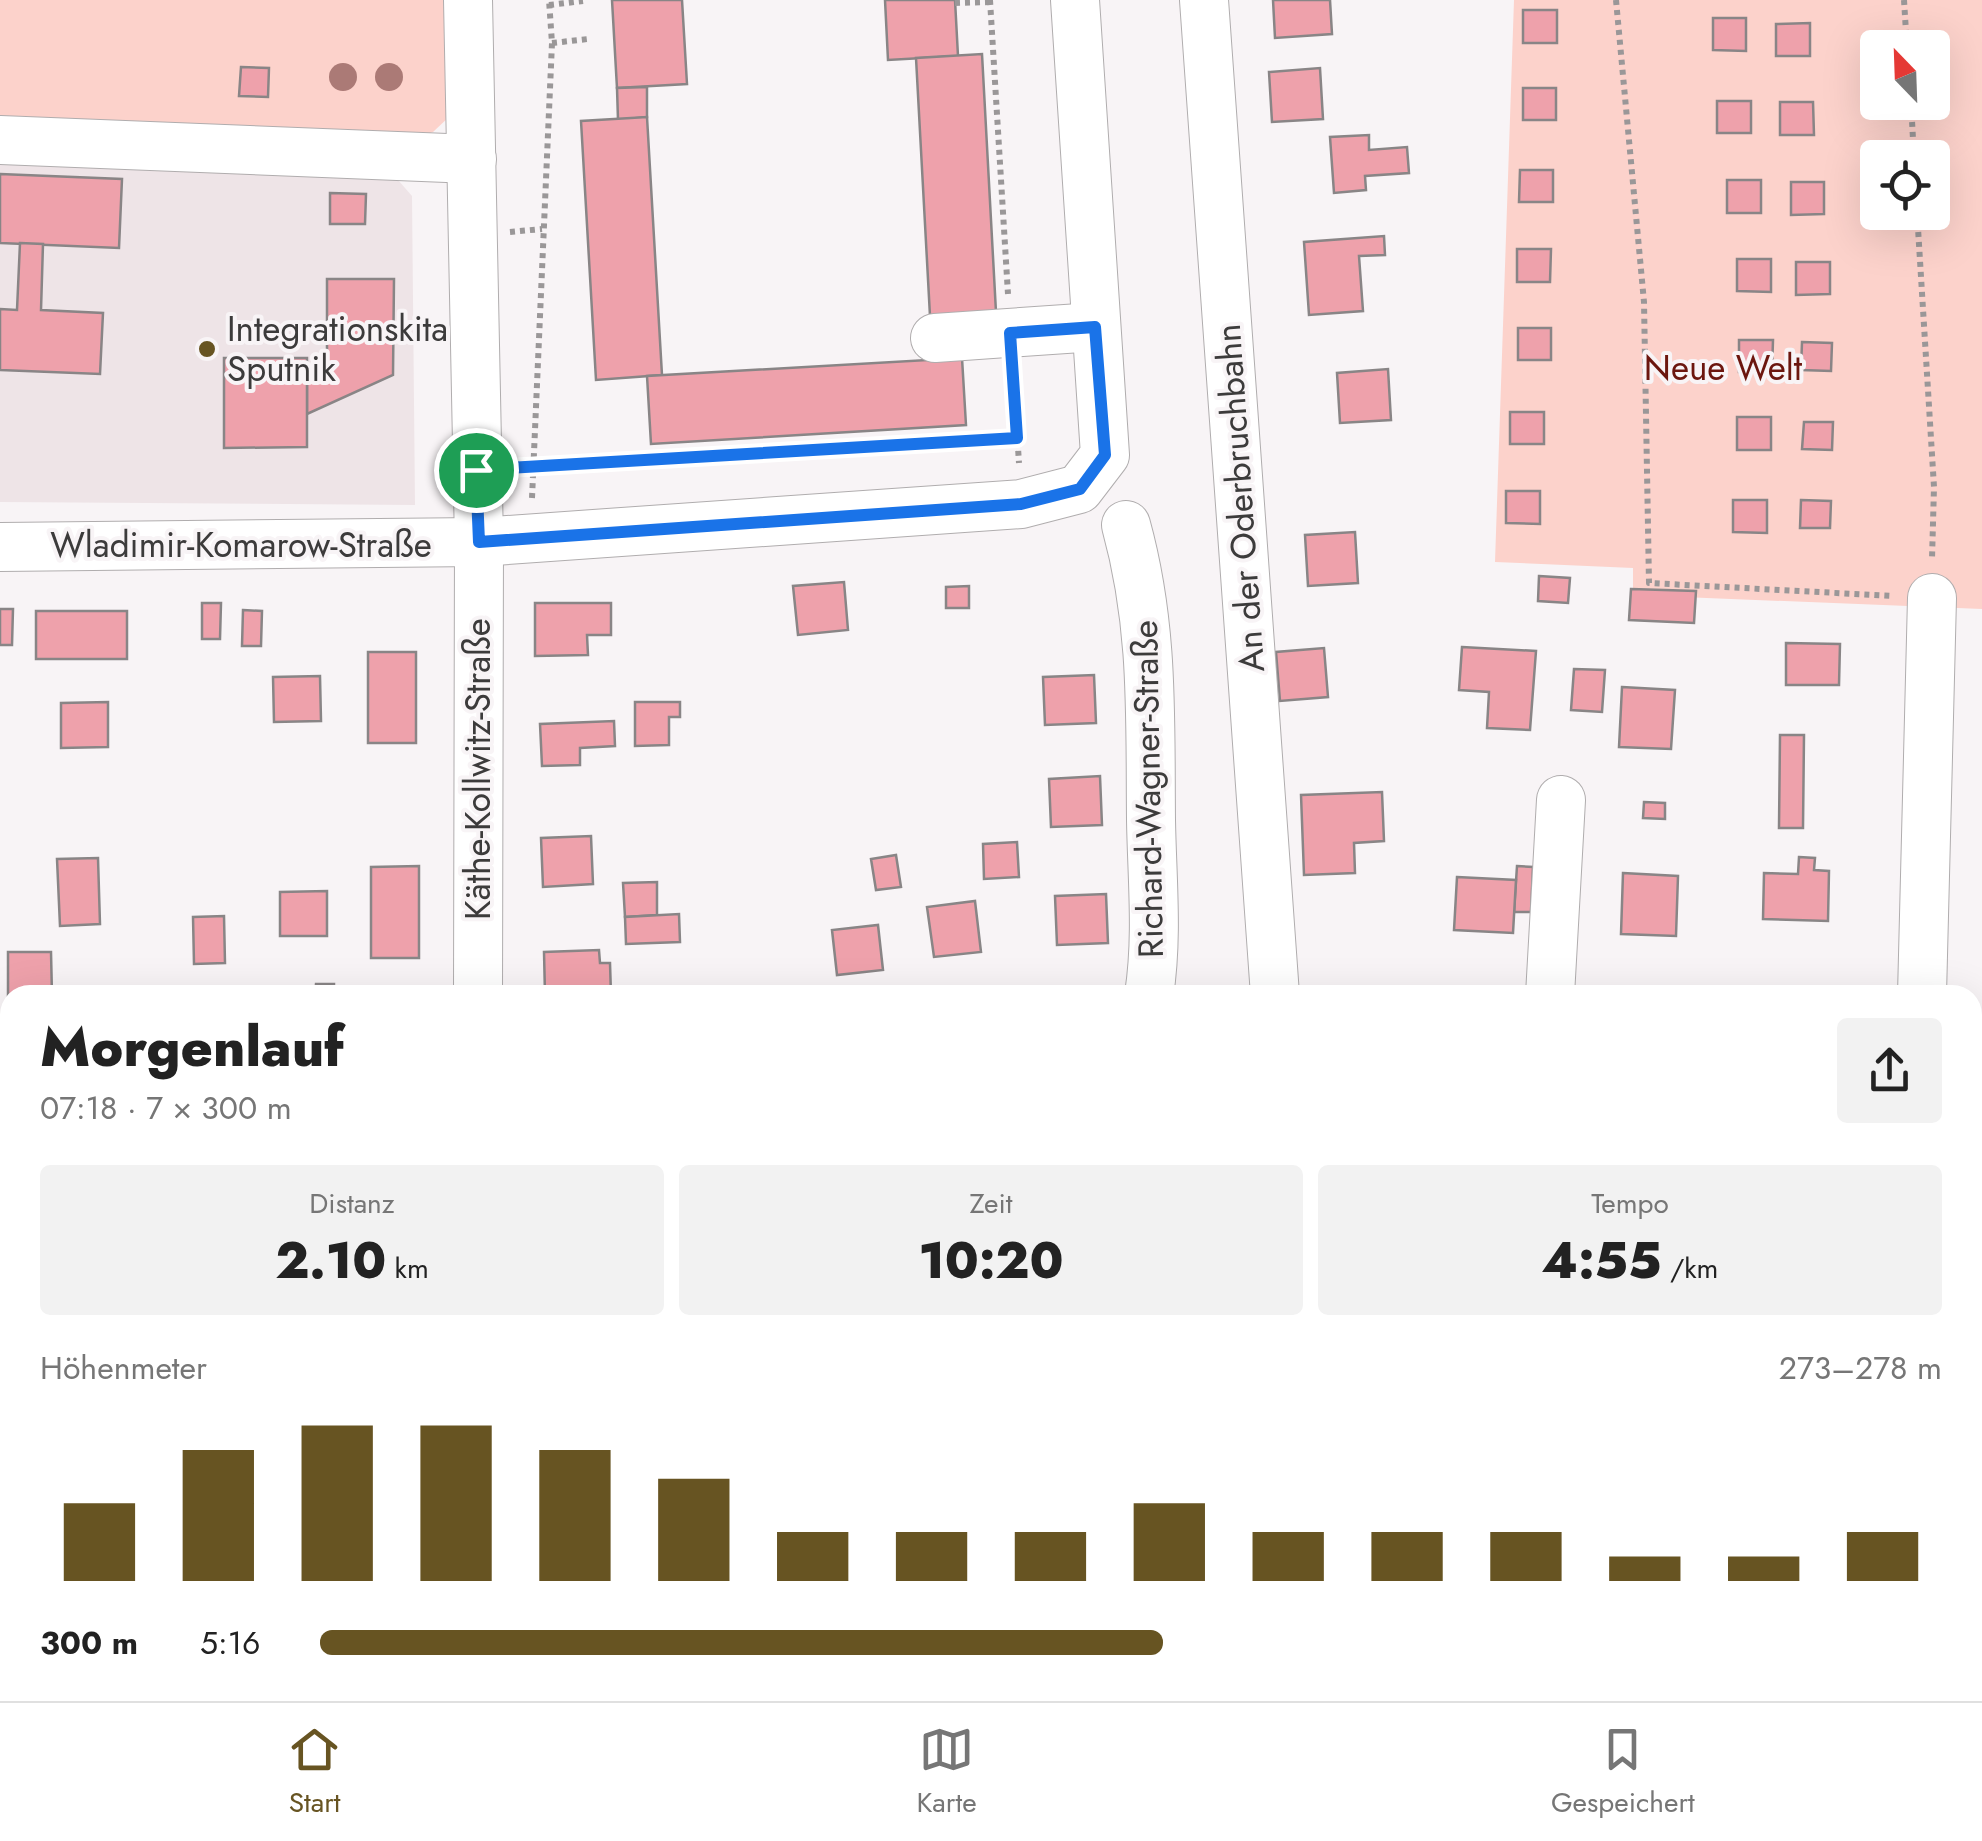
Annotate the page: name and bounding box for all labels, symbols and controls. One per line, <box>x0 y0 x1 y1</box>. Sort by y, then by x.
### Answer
north arrow <box>1860 30 1950 120</box>
map controls <box>1860 30 1950 230</box>
button: locate <box>1860 140 1950 230</box>
place label: Integrationskita Sputnik <box>227 304 448 394</box>
street label: An der Oderbruchbahn <box>1203 322 1277 674</box>
marker: Integrationskita Sputnik <box>196 338 218 360</box>
park label: Neue Welt <box>1644 343 1803 393</box>
pin <box>434 428 519 513</box>
icon: arrive <box>449 443 504 498</box>
street label: Wladimir-Komarow-Straße <box>50 520 432 570</box>
street label: Käthe-Kollwitz-Straße <box>453 618 503 920</box>
street label: Richard-Wagner-Straße <box>1120 620 1176 958</box>
text: Morgenlauf <box>40 1007 344 1087</box>
button: share <box>1837 1018 1942 1123</box>
text: 07:18 · 7 × 300 m <box>40 1085 292 1131</box>
text: Distanz <box>309 1183 395 1224</box>
text: Zeit <box>970 1183 1012 1224</box>
text: Tempo <box>1591 1183 1669 1224</box>
text: 2.10 <box>275 1224 386 1297</box>
text: 10:20 <box>919 1224 1064 1297</box>
text: 4:55 <box>1542 1224 1661 1297</box>
text: km <box>386 1248 429 1289</box>
text: /km <box>1661 1248 1718 1289</box>
text: Höhenmeter <box>40 1345 207 1391</box>
text: 273–278 m <box>1779 1345 1942 1391</box>
text: 300 m <box>40 1620 138 1666</box>
text: 5:16 <box>200 1620 260 1666</box>
tab: Start <box>287 1722 342 1823</box>
tab: Karte <box>917 1722 977 1823</box>
tab: Gespeichert <box>1551 1722 1695 1823</box>

